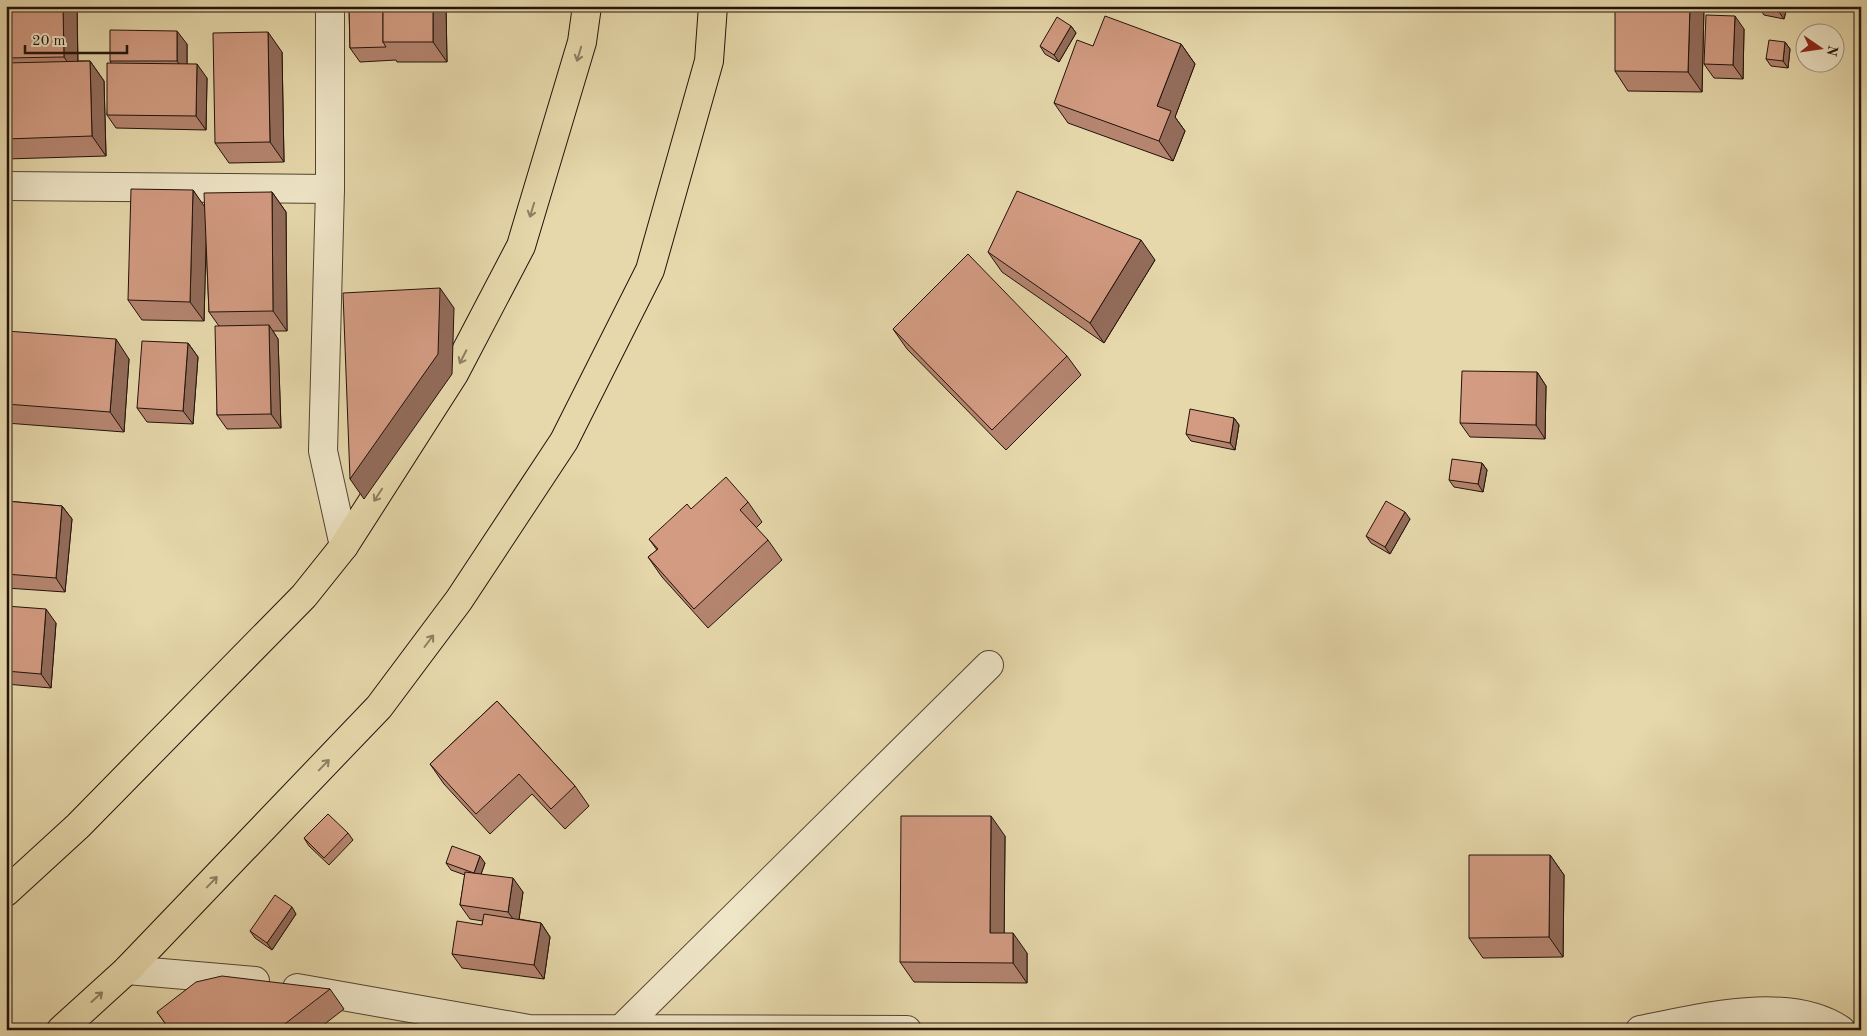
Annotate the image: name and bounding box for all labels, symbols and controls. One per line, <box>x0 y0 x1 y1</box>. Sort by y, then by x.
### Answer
scale bar <box>25 22 128 54</box>
north arrow <box>1794 22 1844 72</box>
text: 20 m <box>32 34 66 49</box>
text: N <box>1824 44 1840 58</box>
one-way arrow <box>573 46 583 62</box>
one-way arrow <box>526 201 536 217</box>
one-way arrow <box>458 349 468 364</box>
one-way arrow <box>372 487 382 501</box>
one-way arrow <box>424 634 434 648</box>
one-way arrow <box>318 759 330 771</box>
one-way arrow <box>206 876 218 889</box>
one-way arrow <box>90 992 103 1003</box>

